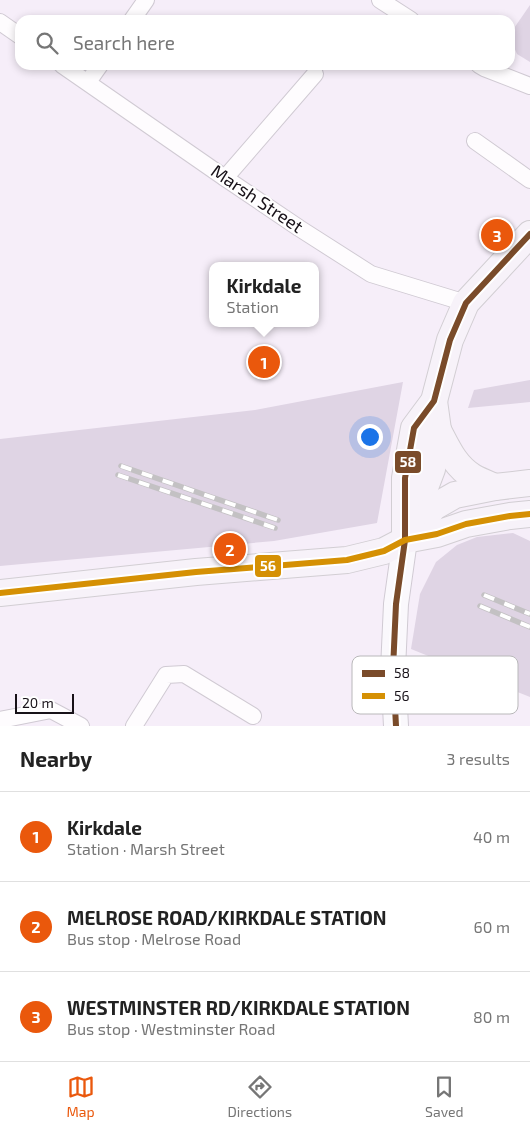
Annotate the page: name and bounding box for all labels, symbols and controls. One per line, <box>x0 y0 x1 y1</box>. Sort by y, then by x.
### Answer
search box <box>15 15 515 70</box>
icon: search <box>33 29 61 57</box>
text: Search here <box>73 31 175 54</box>
street label: Marsh Street <box>207 159 308 237</box>
pin: 3 <box>481 216 513 254</box>
popup <box>209 262 319 327</box>
text: Kirkdale <box>227 274 301 297</box>
text: Station <box>227 297 279 316</box>
pin: 1 <box>248 343 280 381</box>
your location <box>357 424 383 450</box>
line badge: 58 <box>394 450 422 474</box>
text: 58 <box>400 453 416 470</box>
pin: 2 <box>214 530 246 568</box>
line badge: 56 <box>254 554 282 578</box>
text: 56 <box>260 557 276 574</box>
legend <box>352 656 518 714</box>
text: 58 <box>394 664 410 681</box>
text: 56 <box>394 687 410 704</box>
scale bar <box>15 691 74 714</box>
text: 20 m <box>22 694 54 711</box>
text: Nearby <box>20 746 92 771</box>
text: 3 results <box>447 749 510 768</box>
text: Kirkdale <box>67 816 142 839</box>
text: 1 <box>33 827 39 846</box>
text: 40 m <box>473 827 510 846</box>
text: Station · Marsh Street <box>67 839 225 858</box>
text: MELROSE ROAD/KIRKDALE STATION <box>67 906 387 929</box>
text: 2 <box>31 917 41 936</box>
text: 60 m <box>474 917 510 936</box>
text: Bus stop · Melrose Road <box>67 929 241 948</box>
text: WESTMINSTER RD/KIRKDALE STATION <box>67 996 410 1019</box>
text: 3 <box>31 1007 41 1026</box>
text: 80 m <box>473 1007 510 1026</box>
text: Bus stop · Westminster Road <box>67 1019 275 1038</box>
tab: Map <box>66 1073 95 1120</box>
tab: Directions <box>228 1073 292 1120</box>
tab: Saved <box>425 1073 464 1120</box>

